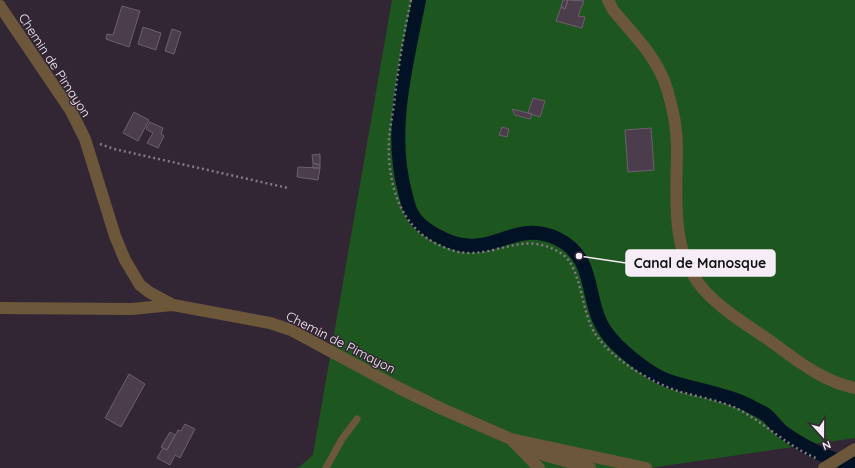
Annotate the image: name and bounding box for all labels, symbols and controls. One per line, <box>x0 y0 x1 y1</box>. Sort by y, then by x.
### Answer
street label: Chemin de Pimayon <box>15 10 95 120</box>
callout: Canal de Manosque <box>626 250 775 276</box>
text: Canal de Manosque <box>634 254 766 272</box>
street label: Chemin de Pimayon <box>284 307 398 377</box>
north arrow <box>803 416 843 456</box>
text: N <box>820 437 833 453</box>

